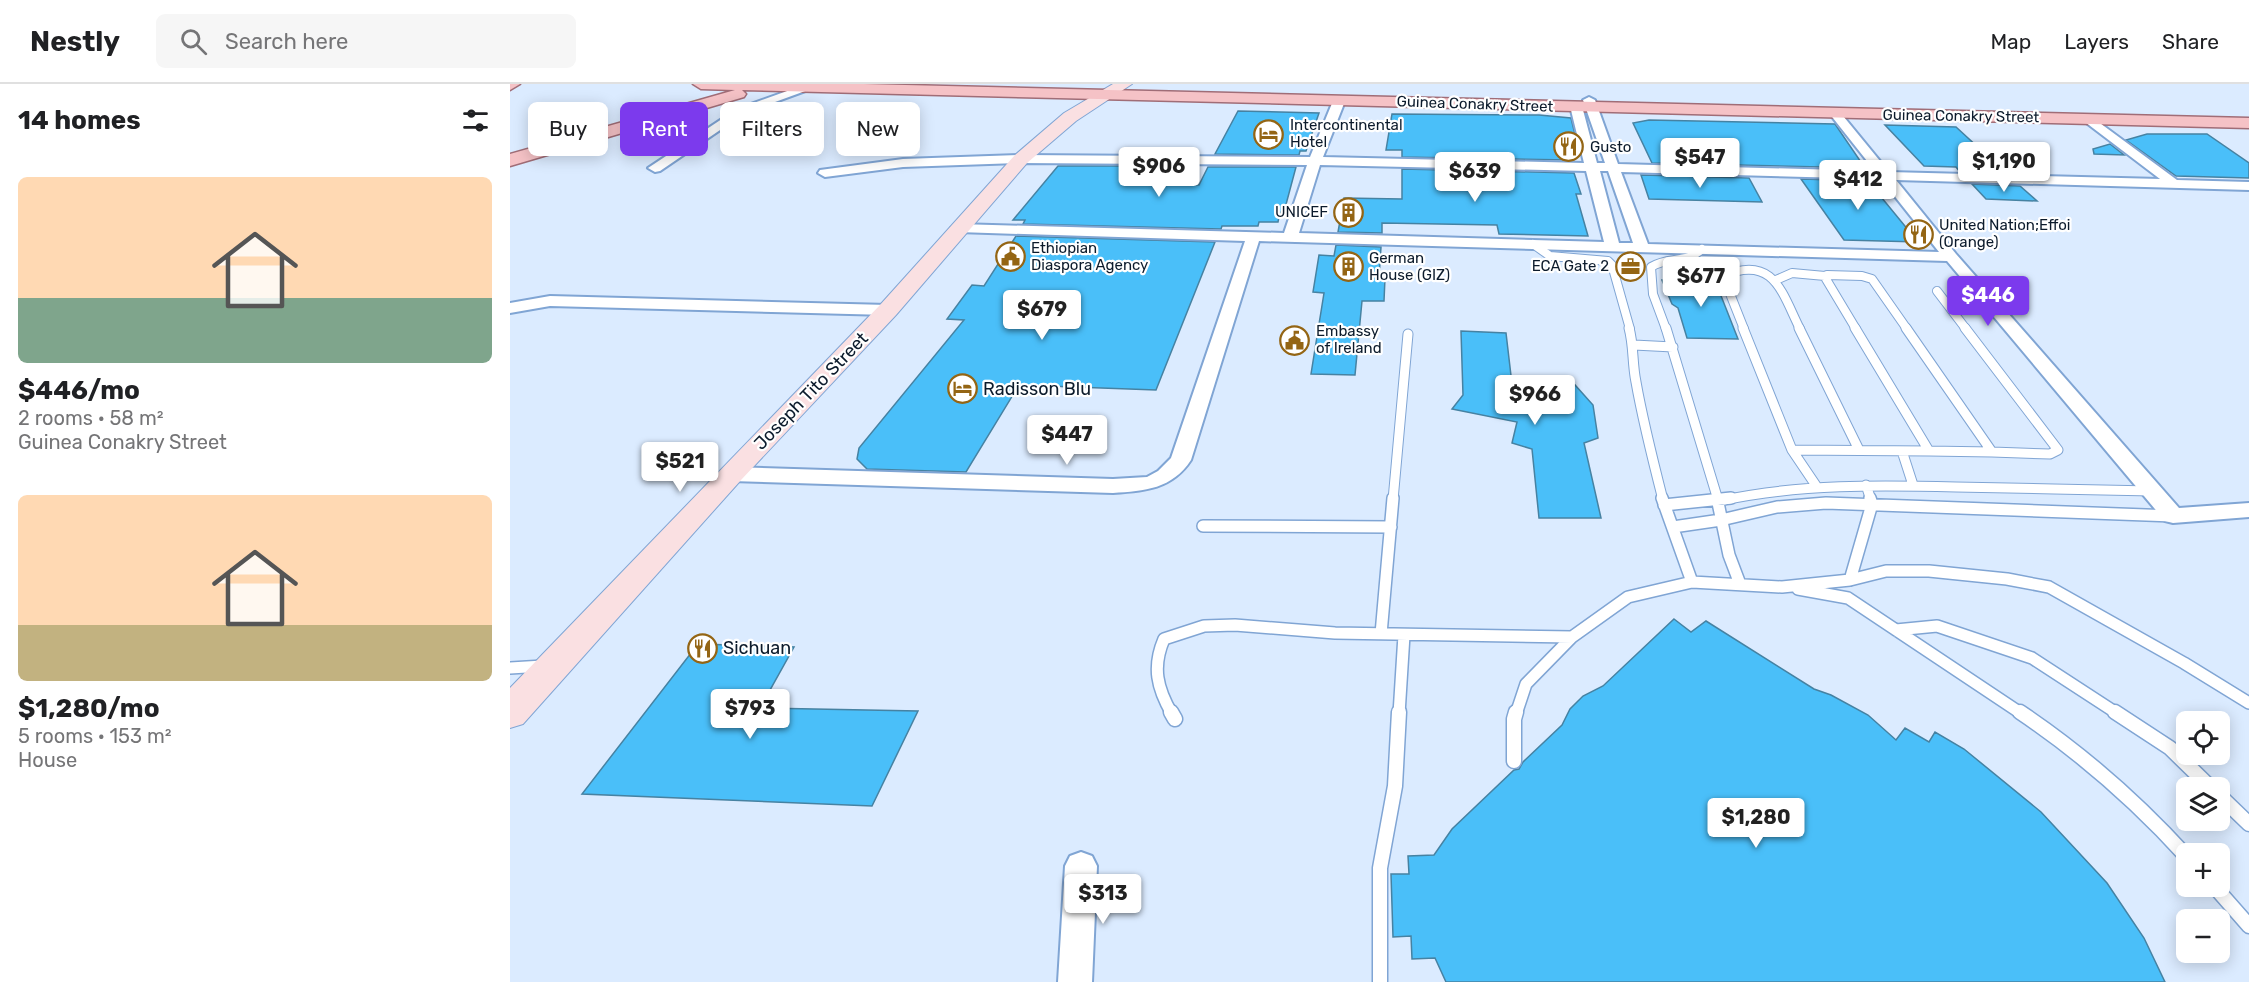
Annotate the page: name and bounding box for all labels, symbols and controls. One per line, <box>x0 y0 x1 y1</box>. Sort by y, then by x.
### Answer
search box <box>156 14 576 68</box>
text: Nestly <box>30 25 120 58</box>
icon: search <box>177 25 210 58</box>
text: Search here <box>225 28 348 55</box>
text: Map <box>1990 29 2031 54</box>
text: Layers <box>2064 29 2129 54</box>
text: Share <box>2162 29 2219 54</box>
street label: Guinea Conakry Street <box>1396 92 1554 116</box>
chip: Buy <box>528 102 608 156</box>
chip: Rent <box>620 102 708 156</box>
chip: Filters <box>720 102 824 156</box>
chip: New <box>836 102 920 156</box>
icon: filters <box>459 104 492 137</box>
text: 14 homes <box>18 105 141 136</box>
street label: Guinea Conakry Street <box>1883 106 2040 126</box>
place label: Intercontinental Hotel <box>1290 116 1403 151</box>
hotel icon: Intercontinental Hotel <box>1253 118 1285 150</box>
restaurant icon: Gusto <box>1553 131 1585 163</box>
place label: Gusto <box>1590 138 1631 156</box>
pin: $547 <box>1664 138 1736 189</box>
pin: $1,190 <box>1955 142 2053 193</box>
text: $547 <box>1675 145 1725 169</box>
pin: $906 <box>1123 147 1195 198</box>
text: $1,190 <box>1972 149 2036 173</box>
pin: $639 <box>1439 152 1511 203</box>
text: $906 <box>1133 154 1185 178</box>
text: $639 <box>1449 159 1501 183</box>
pin: $412 <box>1822 160 1894 211</box>
text: $412 <box>1833 167 1883 191</box>
building icon: UNICEF <box>1333 196 1365 228</box>
place label: UNICEF <box>1275 203 1328 221</box>
icon: home <box>201 216 309 324</box>
place label: United Nation;Effoi (Orange) <box>1939 216 2070 251</box>
restaurant icon: United Nation;Effoi (Orange) <box>1902 218 1934 250</box>
place label: Ethiopian Diaspora Agency <box>1031 239 1148 274</box>
public building icon: Ethiopian Diaspora Agency <box>994 241 1026 273</box>
place label: German House (GIZ) <box>1369 249 1450 284</box>
office icon: ECA Gate 2 <box>1614 250 1646 282</box>
building icon: German House (GIZ) <box>1332 251 1364 283</box>
place label: ECA Gate 2 <box>1532 257 1609 275</box>
pin: $677 <box>1665 257 1737 308</box>
text: $677 <box>1677 264 1725 288</box>
pin: $446 <box>1952 276 2024 327</box>
text: $446 <box>1961 283 2015 307</box>
pin: $679 <box>1006 290 1078 341</box>
text: $679 <box>1017 297 1067 321</box>
place label: Embassy of Ireland <box>1316 322 1382 357</box>
public building icon: Embassy of Ireland <box>1279 324 1311 356</box>
street label: Joseph Tito Street <box>749 328 873 454</box>
hotel icon: Radisson Blu <box>946 373 978 405</box>
text: $446/mo <box>18 375 140 406</box>
pin: $966 <box>1499 375 1571 426</box>
place label: Radisson Blu <box>983 378 1091 400</box>
text: $966 <box>1509 382 1561 406</box>
text: 2 rooms · 58 m² <box>18 406 164 430</box>
pin: $447 <box>1031 415 1103 466</box>
text: $447 <box>1041 422 1093 446</box>
text: Guinea Conakry Street <box>18 430 227 454</box>
pin: $521 <box>644 442 716 493</box>
text: $521 <box>655 449 705 473</box>
icon: home <box>201 534 309 642</box>
restaurant icon: Sichuan <box>686 632 718 664</box>
place label: Sichuan <box>723 637 791 659</box>
pin: $793 <box>714 689 786 740</box>
text: $1,280/mo <box>18 693 160 724</box>
text: $793 <box>725 696 775 720</box>
map controls <box>2176 711 2230 963</box>
button: locate <box>2176 711 2230 765</box>
text: 5 rooms · 153 m² <box>18 724 172 748</box>
text: House <box>18 748 77 772</box>
button: layers <box>2176 777 2230 831</box>
pin: $1,280 <box>1707 798 1805 849</box>
text: $1,280 <box>1722 805 1791 829</box>
button: + <box>2176 843 2230 897</box>
pin: $313 <box>1067 874 1139 925</box>
text: $313 <box>1078 881 1128 905</box>
button: − <box>2176 909 2230 963</box>

